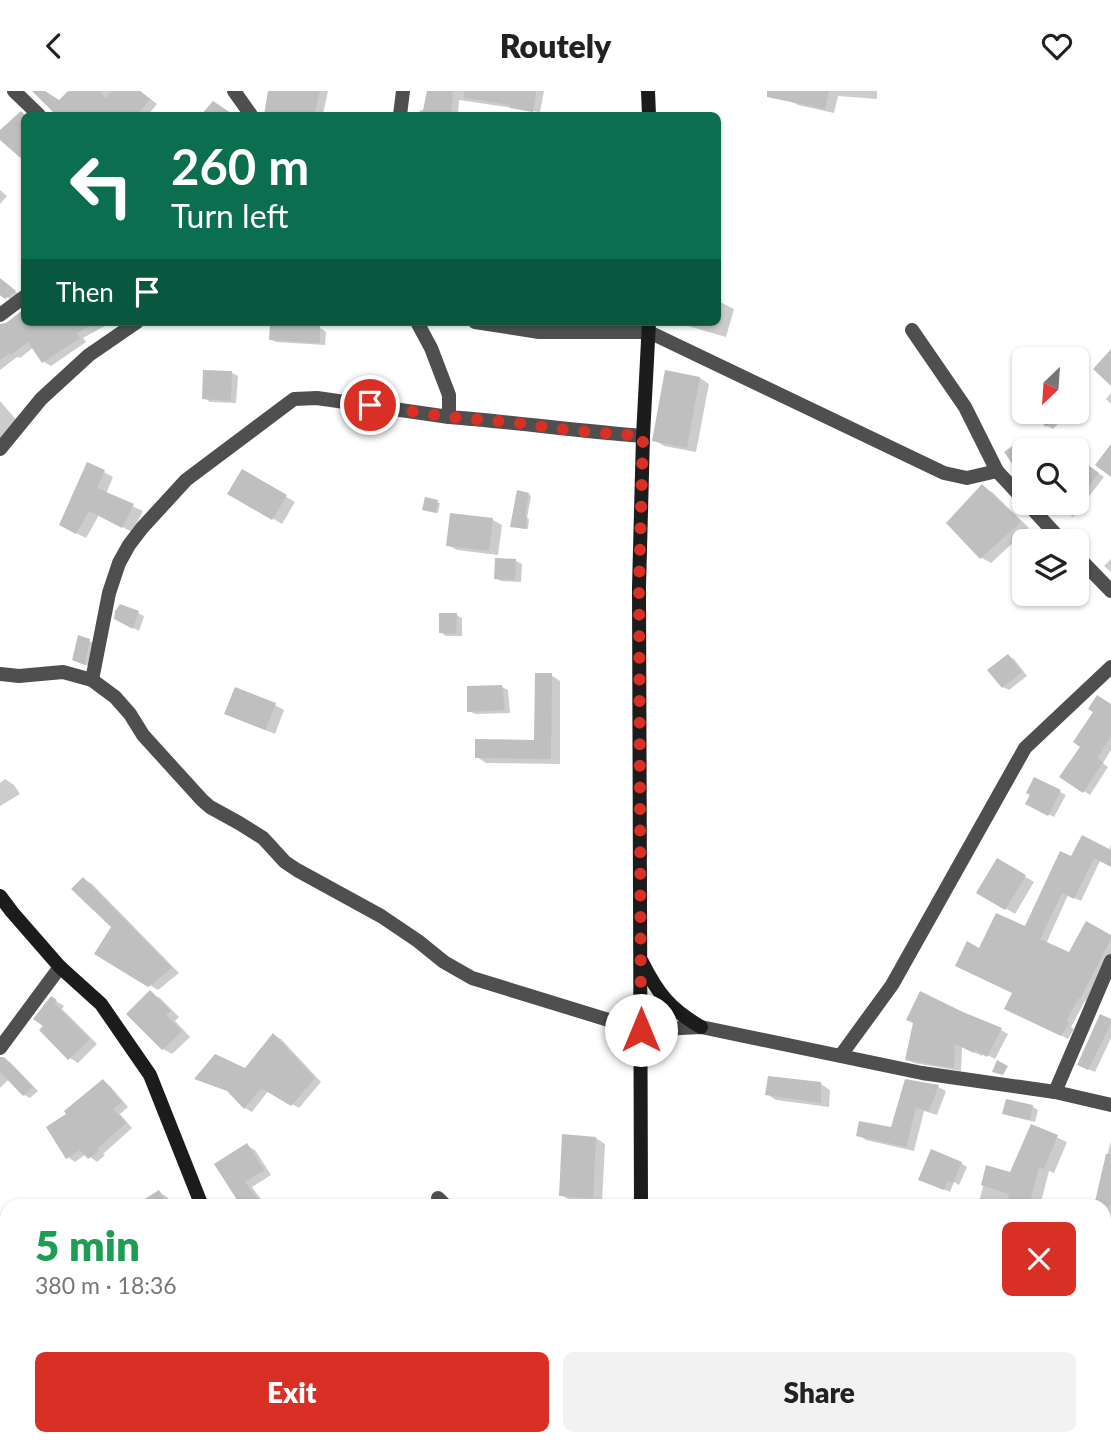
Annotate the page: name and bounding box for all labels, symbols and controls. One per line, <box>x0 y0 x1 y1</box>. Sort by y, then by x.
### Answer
text: Routely <box>500 26 611 65</box>
icon: back <box>35 27 73 65</box>
icon: heart <box>1038 27 1076 65</box>
text: 260 m <box>171 137 309 195</box>
icon: left <box>56 140 147 231</box>
text: Turn left <box>171 196 288 235</box>
icon: arrive <box>128 273 166 311</box>
text: Then <box>56 276 114 308</box>
north arrow <box>1012 347 1088 423</box>
map controls <box>1012 347 1089 606</box>
pin <box>340 375 400 435</box>
icon: arrive <box>351 386 389 424</box>
button: search <box>1012 438 1089 515</box>
button: layers <box>1012 529 1089 606</box>
position arrow <box>604 993 678 1067</box>
text: 5 min <box>35 1220 140 1270</box>
button: close <box>1002 1222 1076 1296</box>
text: 380 m · 18:36 <box>35 1271 177 1299</box>
button: Exit <box>35 1352 549 1432</box>
button: Share <box>563 1352 1076 1432</box>

